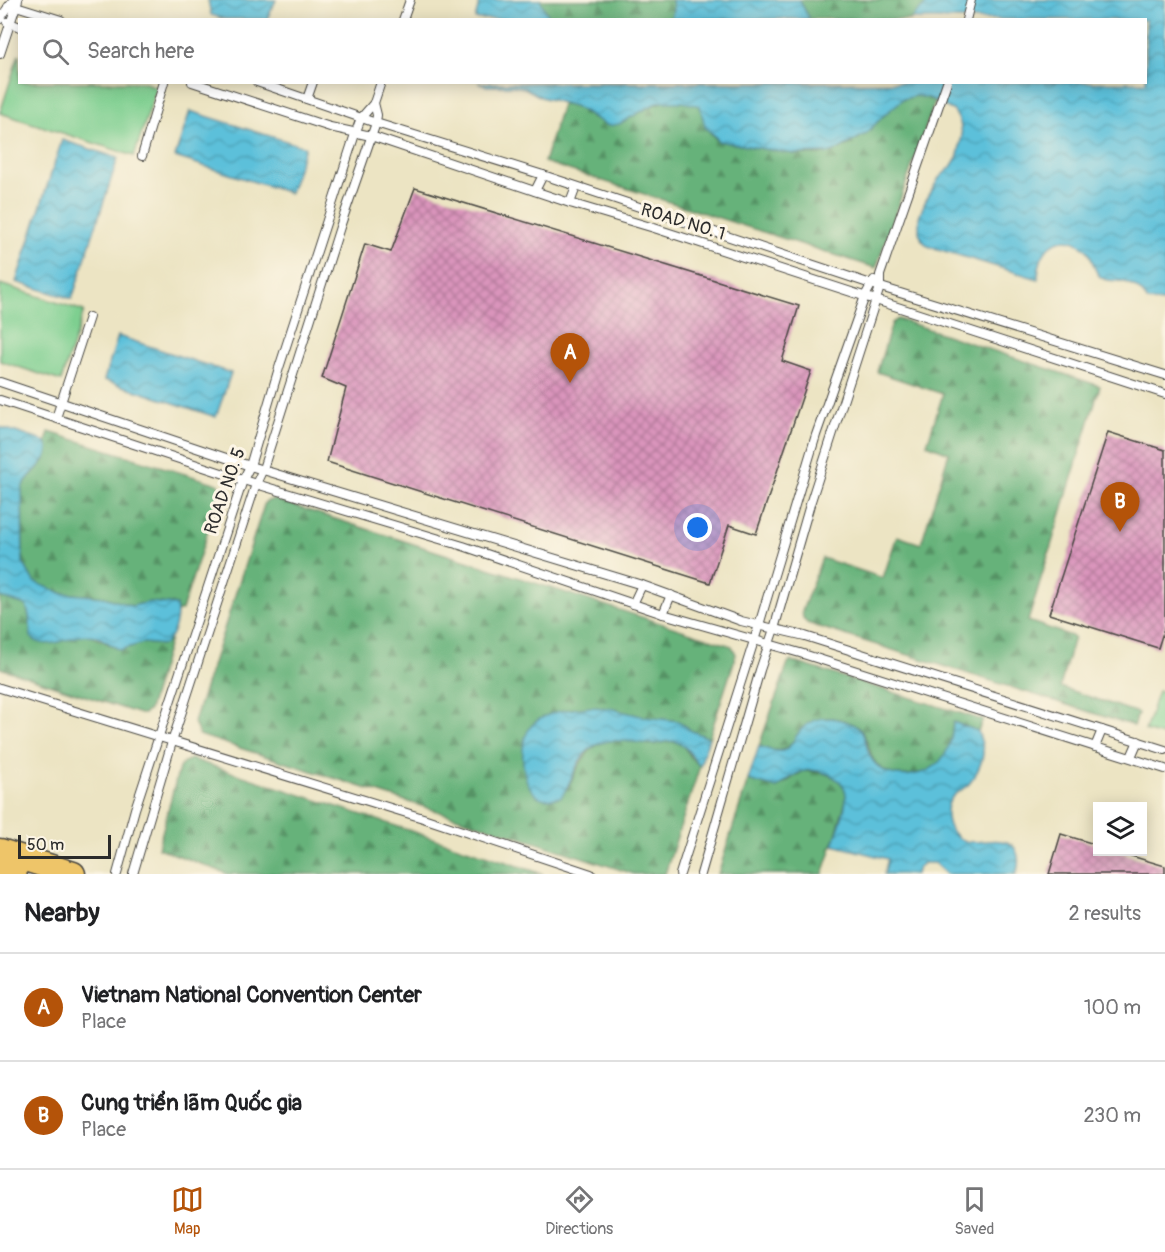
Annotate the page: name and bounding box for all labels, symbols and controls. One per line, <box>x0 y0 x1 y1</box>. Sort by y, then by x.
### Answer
search box <box>18 18 1147 84</box>
icon: search <box>39 35 72 68</box>
text: Search here <box>87 37 194 65</box>
street label: ROAD NO. 1 <box>638 198 728 246</box>
pin: A <box>550 334 590 383</box>
street label: ROAD NO. 5 <box>199 445 251 537</box>
pin: B <box>1100 482 1140 532</box>
your location <box>683 513 712 542</box>
map controls <box>1093 802 1147 856</box>
button: layers <box>1093 802 1147 856</box>
scale bar <box>18 832 111 860</box>
text: 50 m <box>27 835 64 855</box>
text: Nearby <box>24 897 100 929</box>
text: 2 results <box>1069 901 1141 926</box>
text: Vietnam National Convention Center <box>81 981 422 1009</box>
text: A <box>37 995 50 1020</box>
text: 100 m <box>1084 995 1141 1020</box>
text: Place <box>81 1009 126 1034</box>
text: Cung triển lãm Quốc gia <box>81 1089 302 1117</box>
text: B <box>38 1103 49 1128</box>
text: 230 m <box>1084 1103 1141 1128</box>
text: Place <box>81 1117 126 1142</box>
tab: Map <box>171 1183 204 1239</box>
tab: Directions <box>545 1183 613 1239</box>
tab: Saved <box>955 1183 994 1239</box>

